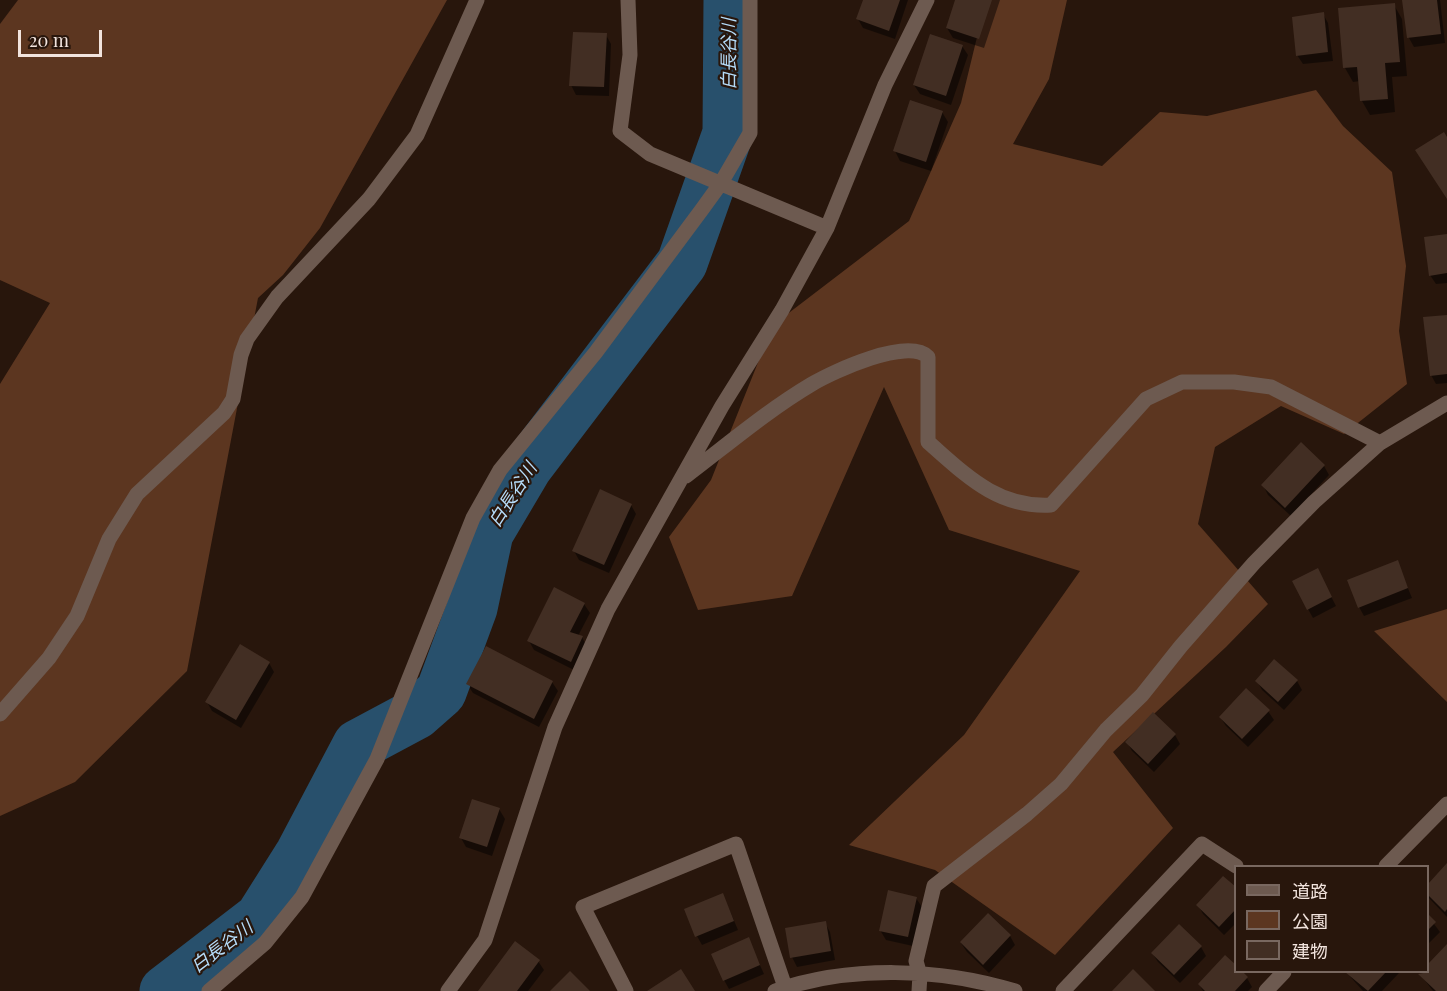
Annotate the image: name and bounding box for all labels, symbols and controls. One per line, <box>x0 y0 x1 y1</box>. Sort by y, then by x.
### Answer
scale bar <box>21 18 105 56</box>
water label: 白長谷川 <box>718 18 740 90</box>
text: 20 m <box>29 28 69 52</box>
water label: 白長谷川 <box>484 459 542 531</box>
legend <box>1234 865 1429 973</box>
text: 道路 <box>1292 879 1328 903</box>
text: 公園 <box>1292 909 1328 933</box>
water label: 白長谷川 <box>187 917 257 977</box>
text: 建物 <box>1292 939 1328 963</box>

